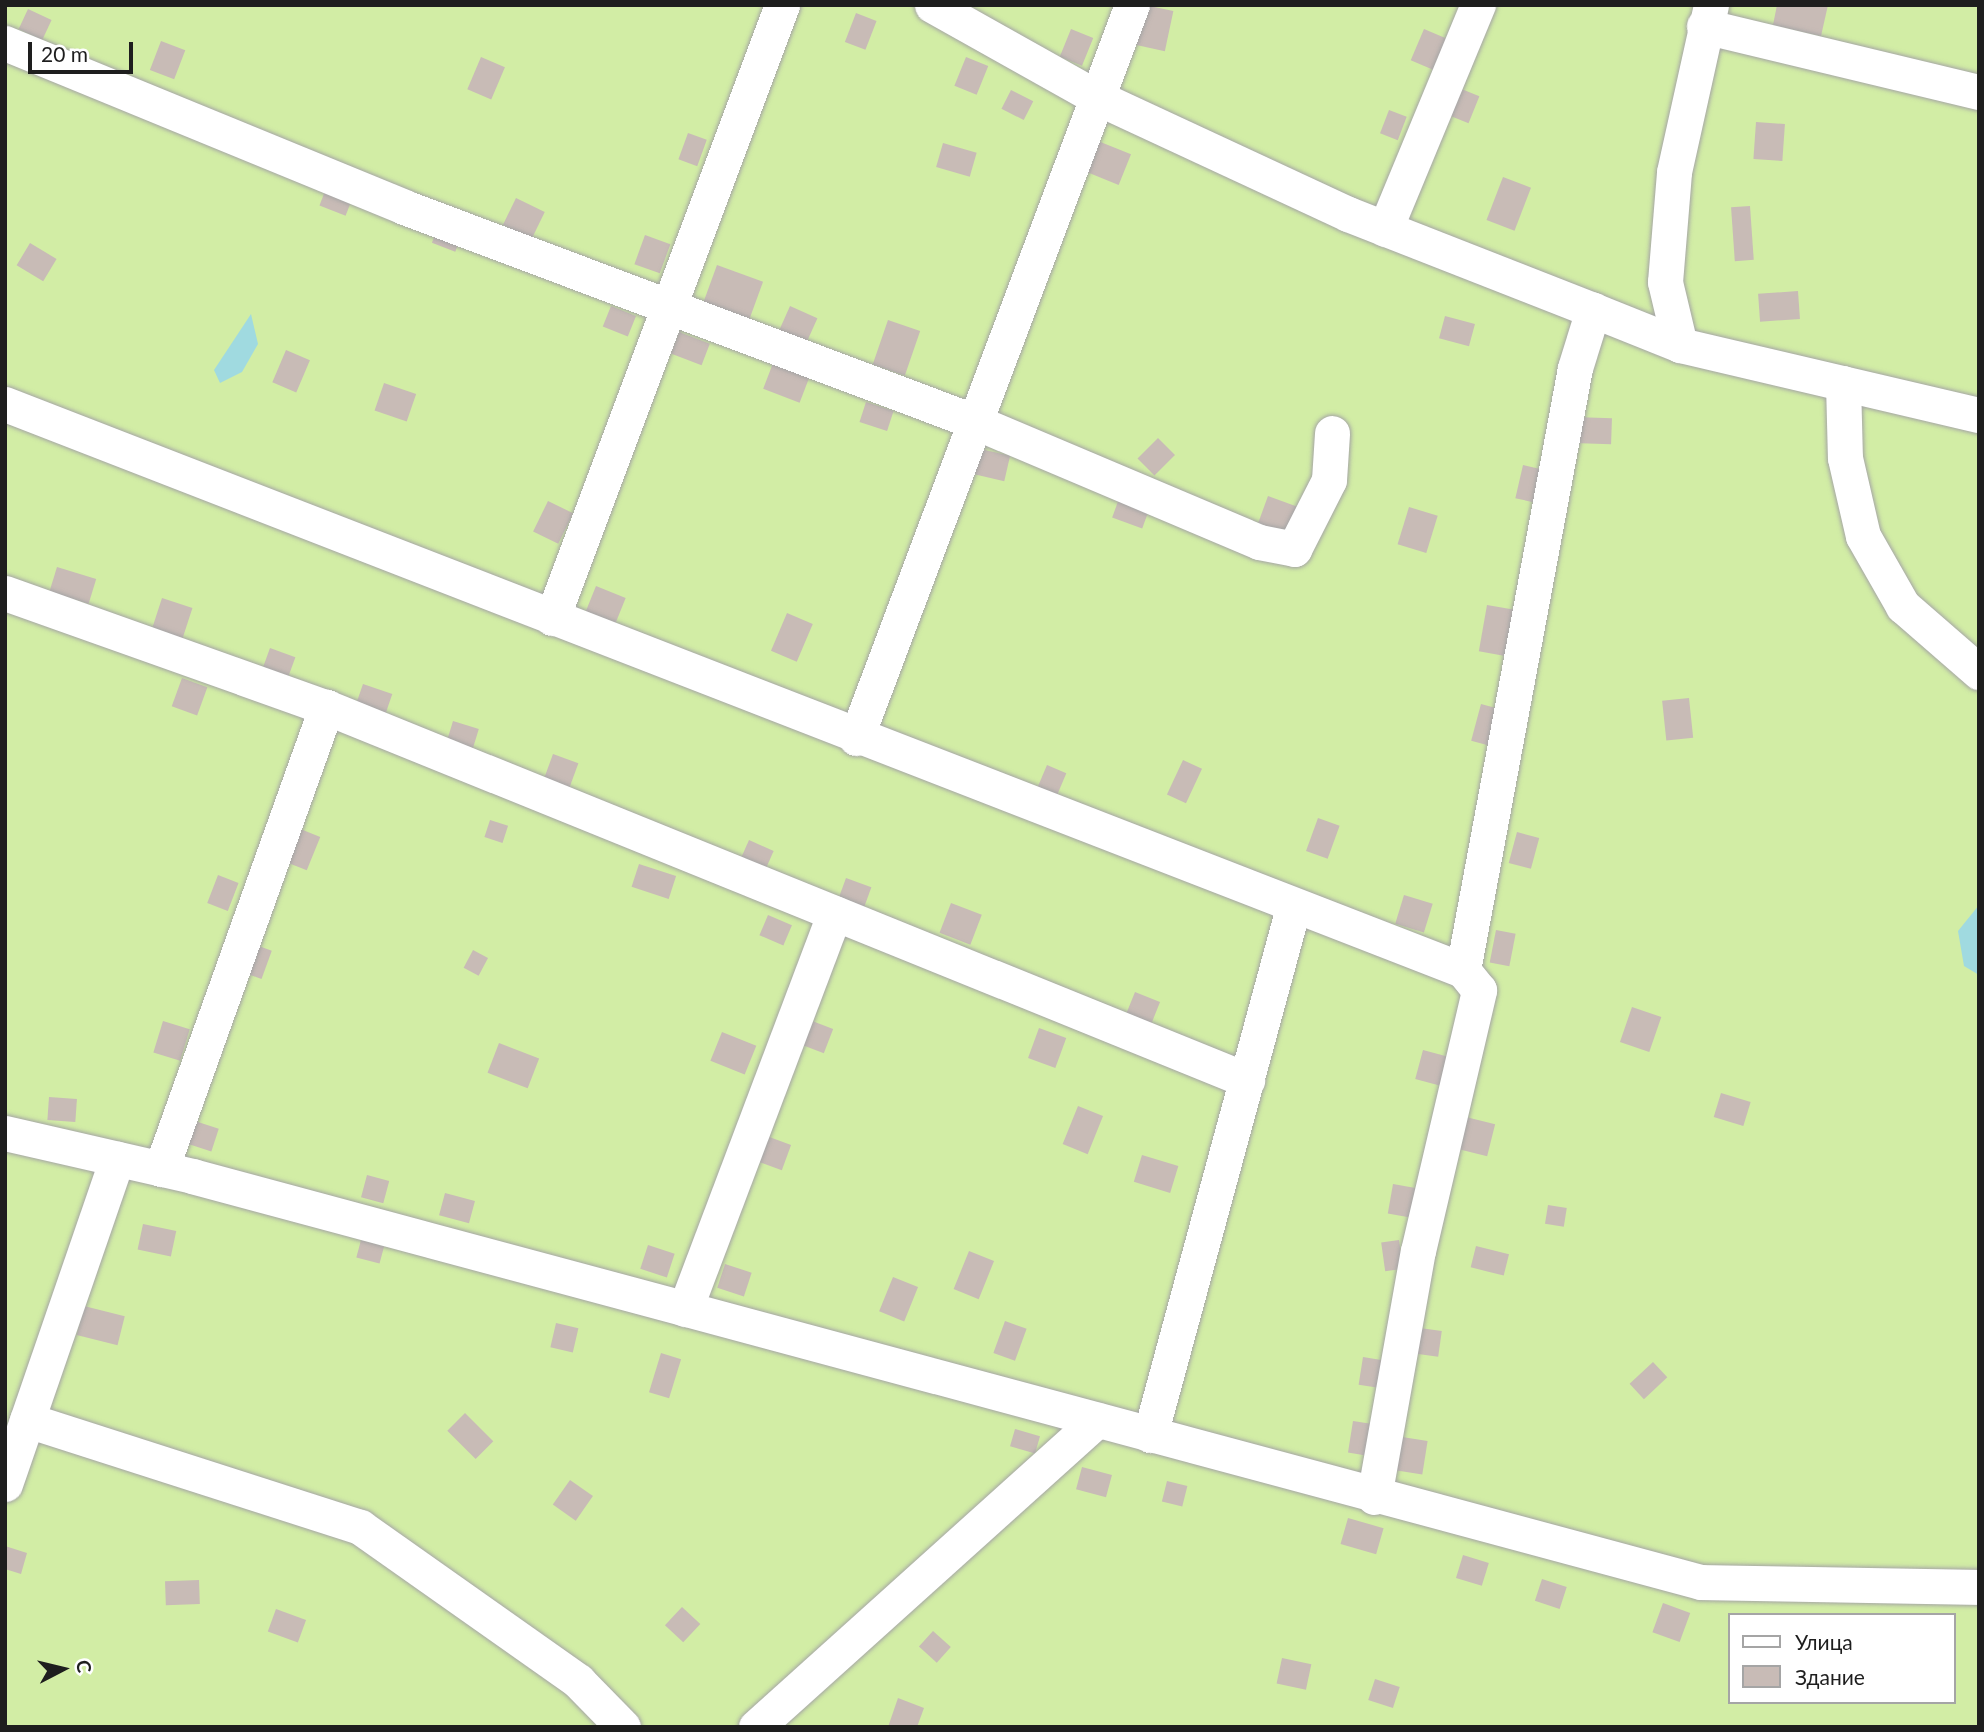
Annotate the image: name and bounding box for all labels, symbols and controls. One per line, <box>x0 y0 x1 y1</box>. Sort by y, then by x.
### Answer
scale bar <box>32 28 136 72</box>
text: 20 m <box>41 41 88 66</box>
legend <box>1728 1613 1956 1704</box>
text: Улица <box>1795 1629 1853 1654</box>
north arrow <box>28 1634 98 1704</box>
text: С <box>72 1659 97 1674</box>
text: Здание <box>1795 1664 1865 1689</box>

